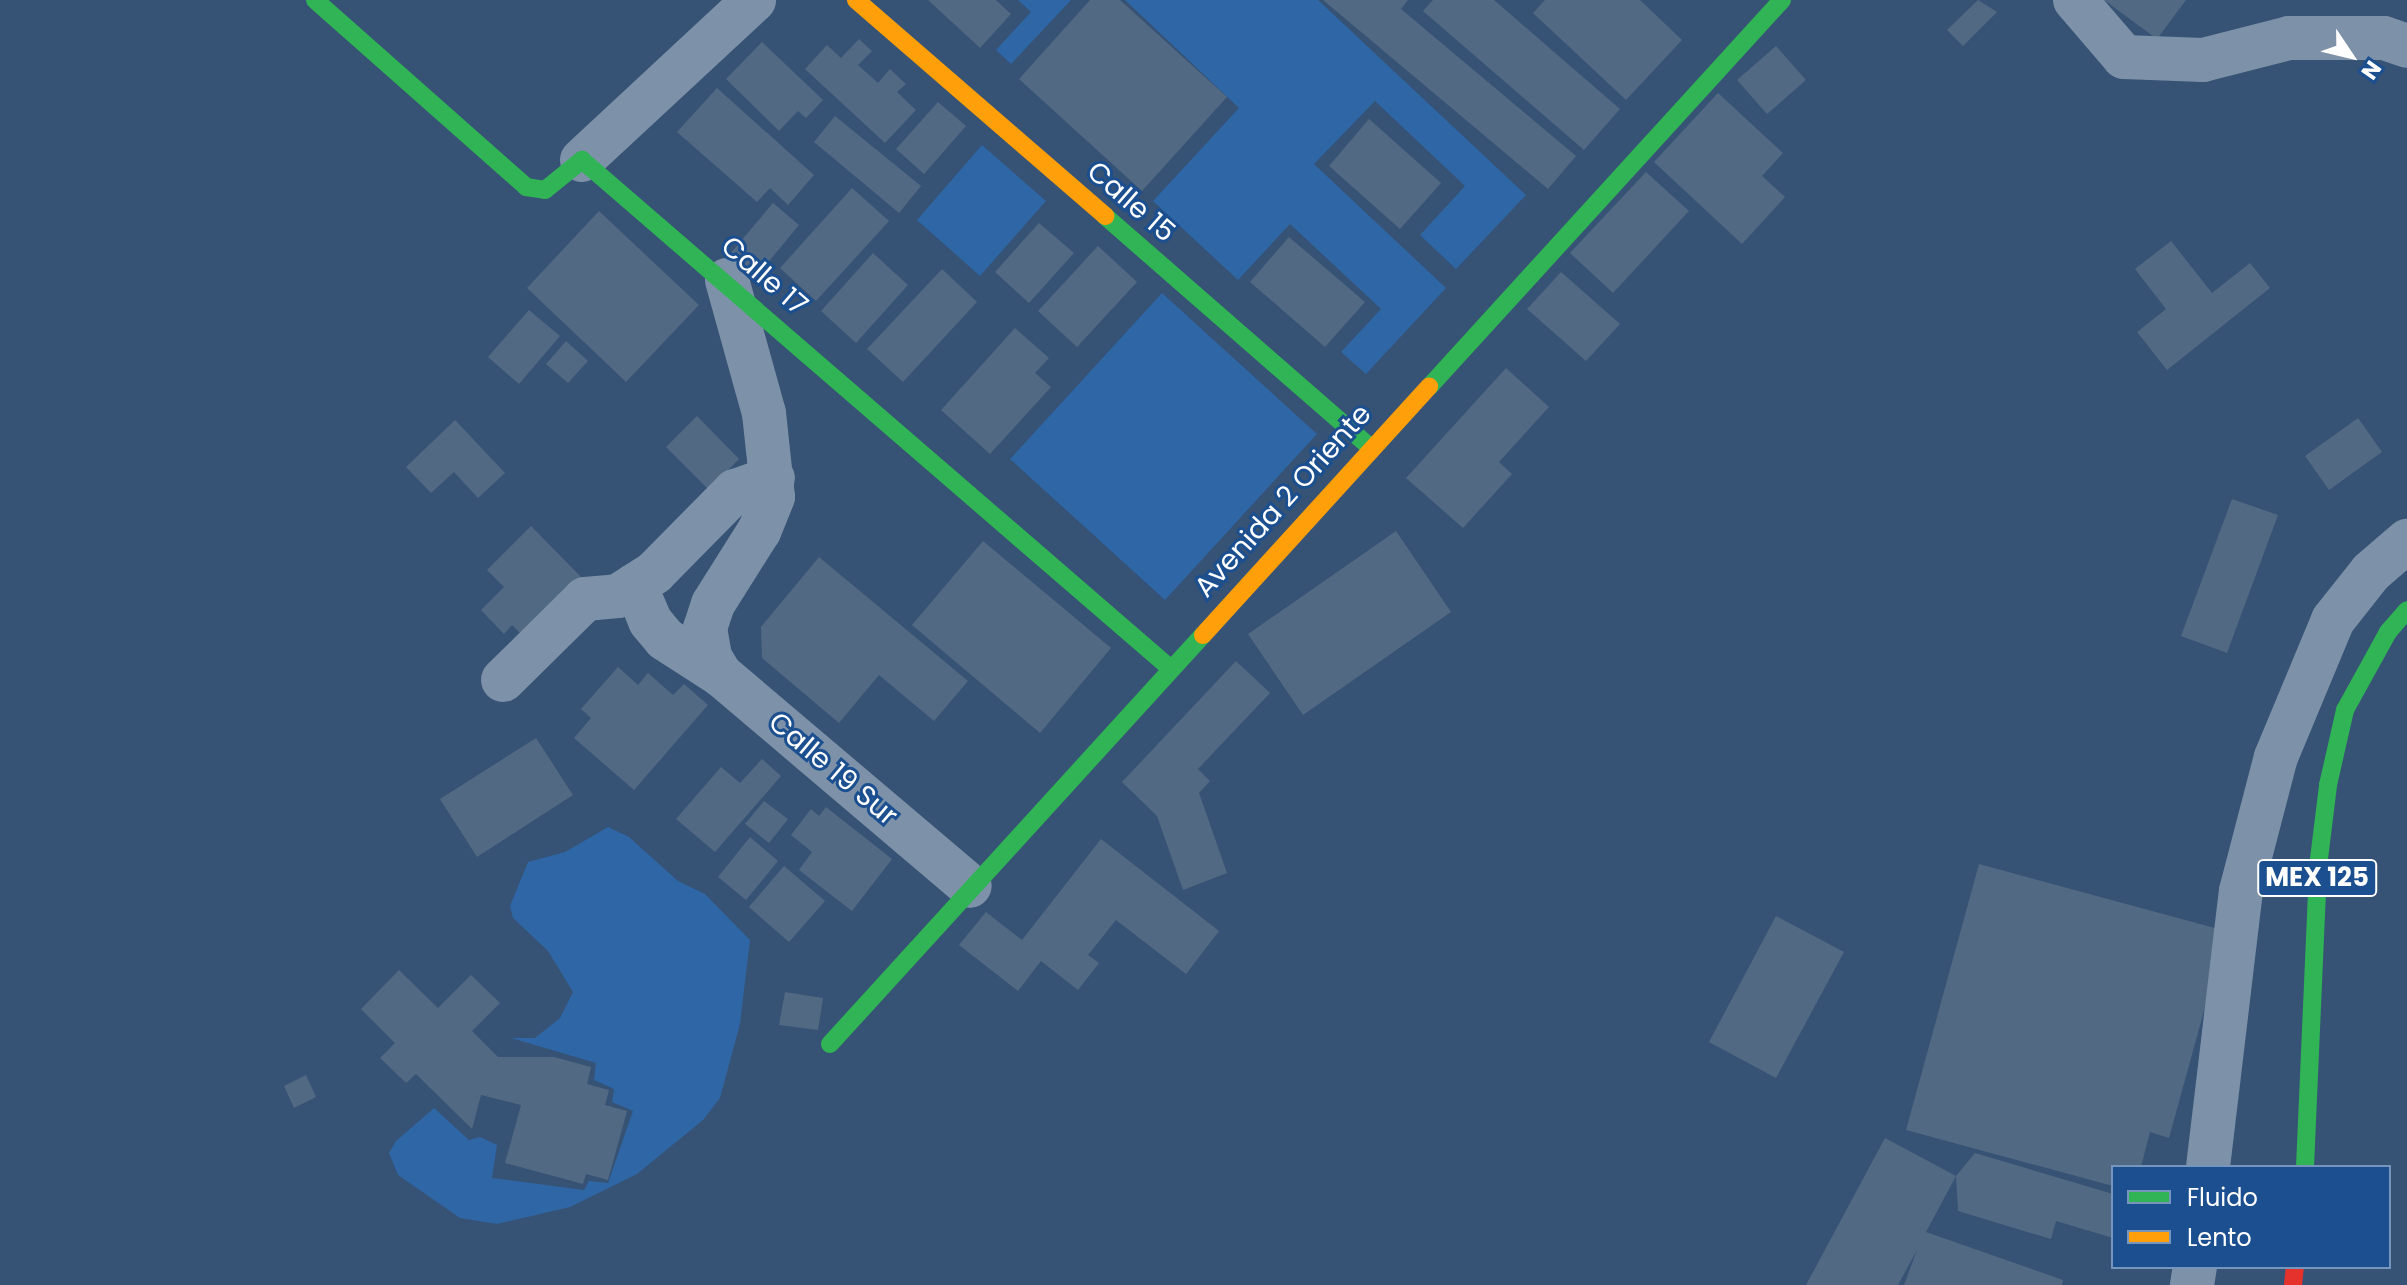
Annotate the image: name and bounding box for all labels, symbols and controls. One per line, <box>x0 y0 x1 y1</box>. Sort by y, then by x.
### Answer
north arrow <box>2311 16 2391 96</box>
text: N <box>2354 54 2389 86</box>
street label: Calle 15 <box>1080 155 1182 249</box>
street label: Calle 17 <box>714 229 814 323</box>
street label: Avenida 2 Oriente <box>1188 398 1378 604</box>
street label: Calle 19 Sur <box>762 705 904 833</box>
road number: MEX 125 <box>2257 856 2377 900</box>
legend <box>2111 1165 2391 1269</box>
text: Fluido <box>2187 1181 2258 1214</box>
text: Lento <box>2187 1221 2252 1254</box>

